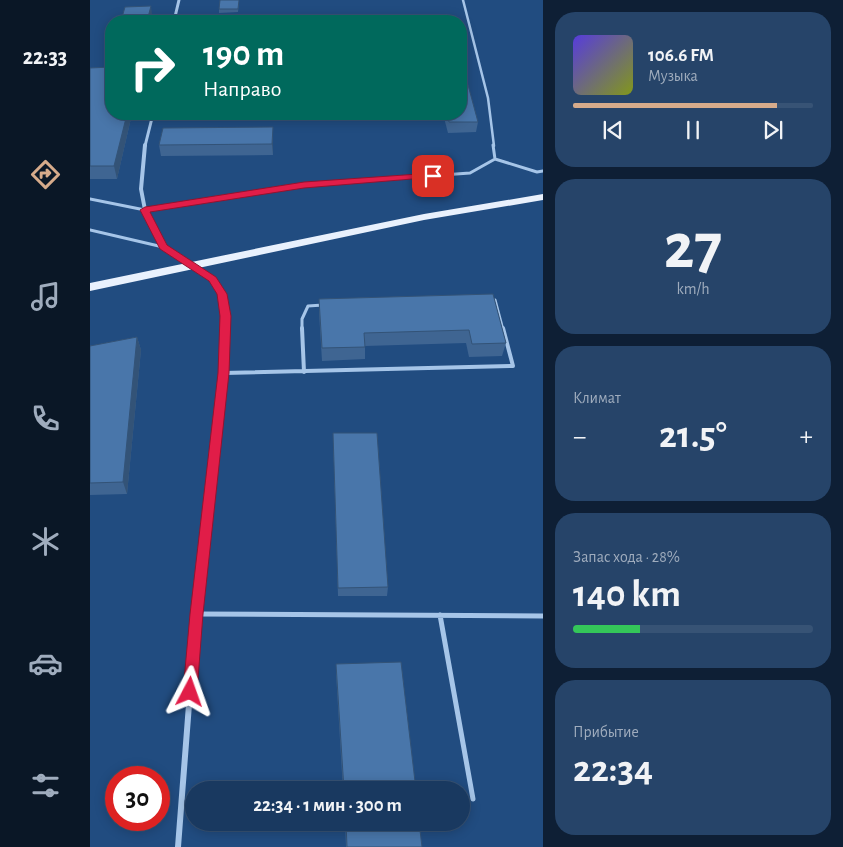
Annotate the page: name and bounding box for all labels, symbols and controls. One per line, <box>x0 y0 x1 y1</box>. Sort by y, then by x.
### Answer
icon: right <box>120 35 185 100</box>
text: 190 m <box>203 37 284 72</box>
text: 22:33 <box>23 46 67 68</box>
text: 106.6 FM <box>648 46 714 65</box>
text: Музыка <box>648 68 698 84</box>
text: Направо <box>203 78 281 100</box>
icon: previous <box>599 116 627 144</box>
icon: pause <box>679 116 707 144</box>
icon: next <box>759 116 787 144</box>
pin <box>412 155 454 197</box>
icon: directions <box>28 157 63 192</box>
icon: arrive <box>419 162 447 190</box>
text: 27 <box>664 215 722 280</box>
icon: music <box>28 279 63 314</box>
text: km/h <box>676 281 710 297</box>
text: Климат <box>573 390 621 406</box>
icon: phone <box>28 401 63 436</box>
text: 21.5° <box>659 417 727 455</box>
text: − <box>573 423 586 451</box>
text: + <box>800 423 813 451</box>
icon: climate <box>28 524 63 559</box>
text: Запас хода · 28% <box>573 549 680 565</box>
text: 140 km <box>573 576 681 614</box>
icon: car <box>28 646 63 681</box>
position arrow <box>163 665 215 717</box>
text: Прибытие <box>573 724 639 740</box>
text: 22:34 <box>573 751 653 789</box>
speed limit sign: 30 <box>105 766 170 831</box>
icon: filters <box>28 768 63 803</box>
text: 22:34 · 1 мин · 300 m <box>253 796 402 815</box>

